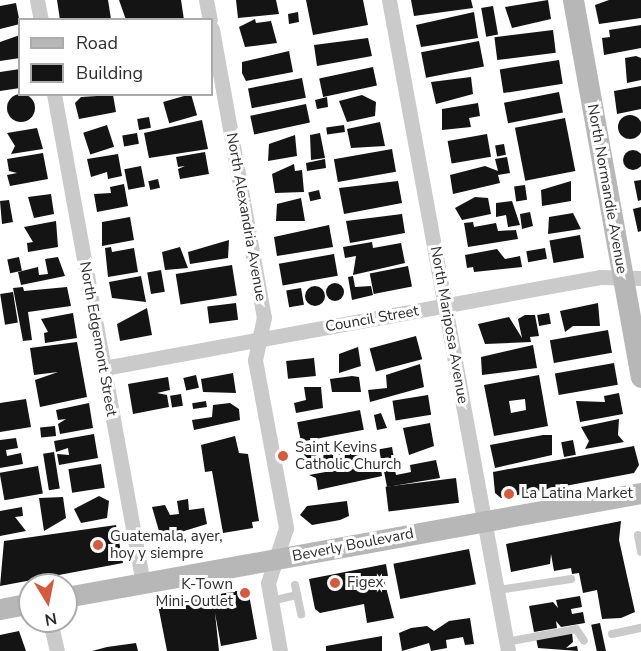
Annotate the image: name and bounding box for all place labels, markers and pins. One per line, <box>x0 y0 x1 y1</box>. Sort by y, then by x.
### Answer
place label: Saint Kevins Catholic Church <box>295 438 401 473</box>
marker: Saint Kevins Catholic Church <box>276 449 290 463</box>
place label: La Latina Market <box>521 485 633 503</box>
marker: La Latina Market <box>502 487 516 501</box>
place label: Guatemala, ayer, hoy y siempre <box>110 527 223 562</box>
marker: Guatemala, ayer, hoy y siempre <box>91 538 105 552</box>
place label: Figex <box>347 574 383 592</box>
place label: K-Town Mini-Outlet <box>156 575 233 610</box>
marker: Figex <box>328 576 342 590</box>
marker: K-Town Mini-Outlet <box>238 586 252 600</box>

